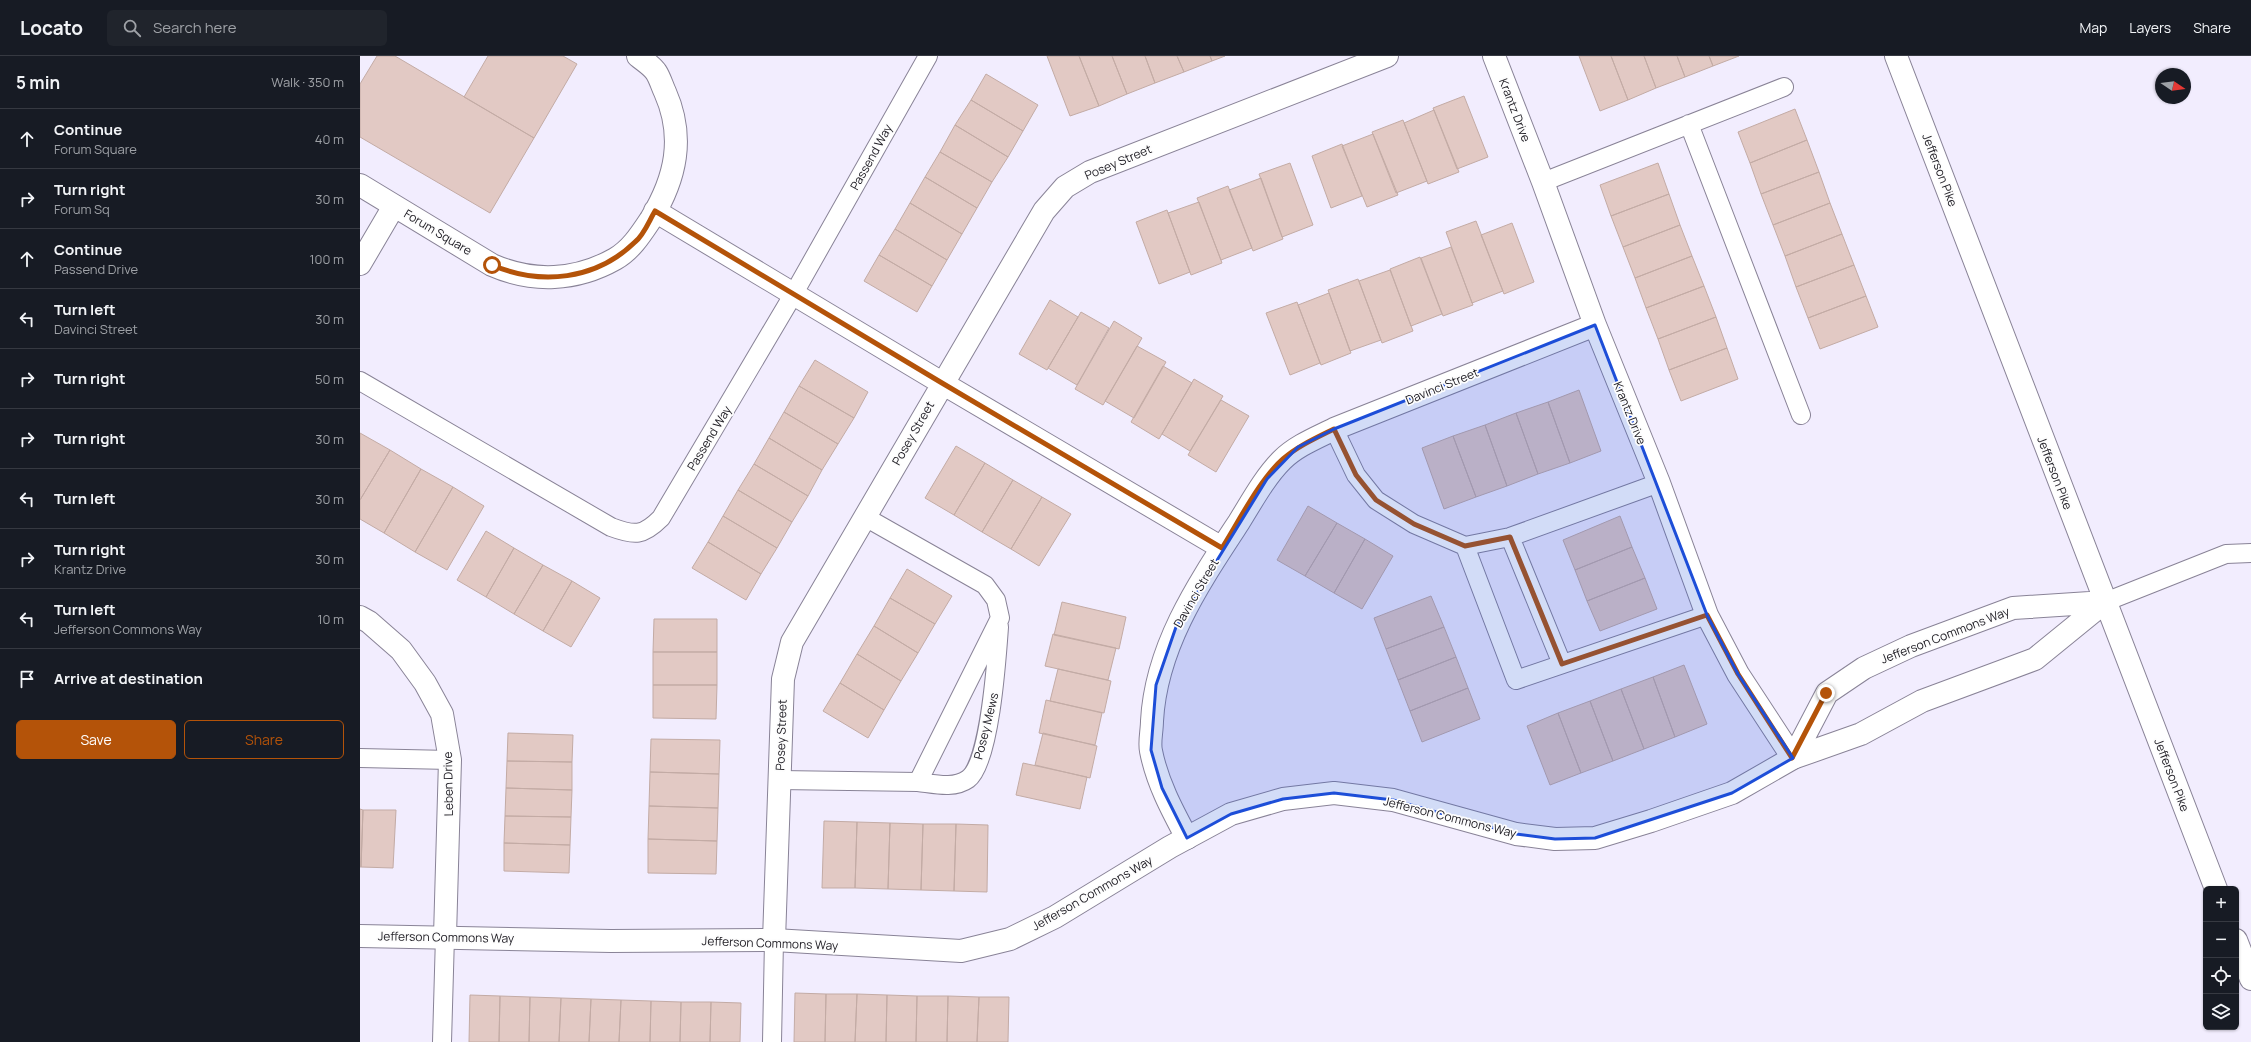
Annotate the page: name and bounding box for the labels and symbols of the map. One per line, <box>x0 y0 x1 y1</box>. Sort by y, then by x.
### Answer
north arrow <box>2155 68 2191 104</box>
street label: Krantz Drive <box>1495 76 1535 144</box>
street label: Passend Way <box>846 120 896 193</box>
street label: Jefferson Pike <box>1918 131 1962 209</box>
street label: Posey Street <box>1082 140 1154 184</box>
street label: Forum Square <box>401 205 475 259</box>
route start <box>483 256 501 274</box>
street label: Davinci Street <box>1403 364 1481 408</box>
street label: Krantz Drive <box>1610 379 1650 447</box>
street label: Posey Street <box>888 398 938 468</box>
street label: Passend Way <box>683 402 735 474</box>
street label: Jefferson Pike <box>2033 434 2077 512</box>
street label: Davinci Street <box>1169 555 1223 631</box>
street label: Jefferson Commons Way <box>1878 602 2012 667</box>
route end <box>1817 684 1835 702</box>
street label: Posey Mews <box>969 691 1003 761</box>
street label: Posey Street <box>771 699 791 771</box>
street label: Jefferson Pike <box>2150 736 2194 814</box>
street label: Leben Drive <box>439 752 457 816</box>
street label: Jefferson Commons Way <box>1382 792 1519 842</box>
street label: Jefferson Commons Way <box>1029 851 1156 935</box>
street label: Jefferson Commons Way <box>378 927 515 947</box>
street label: Jefferson Commons Way <box>701 932 839 954</box>

